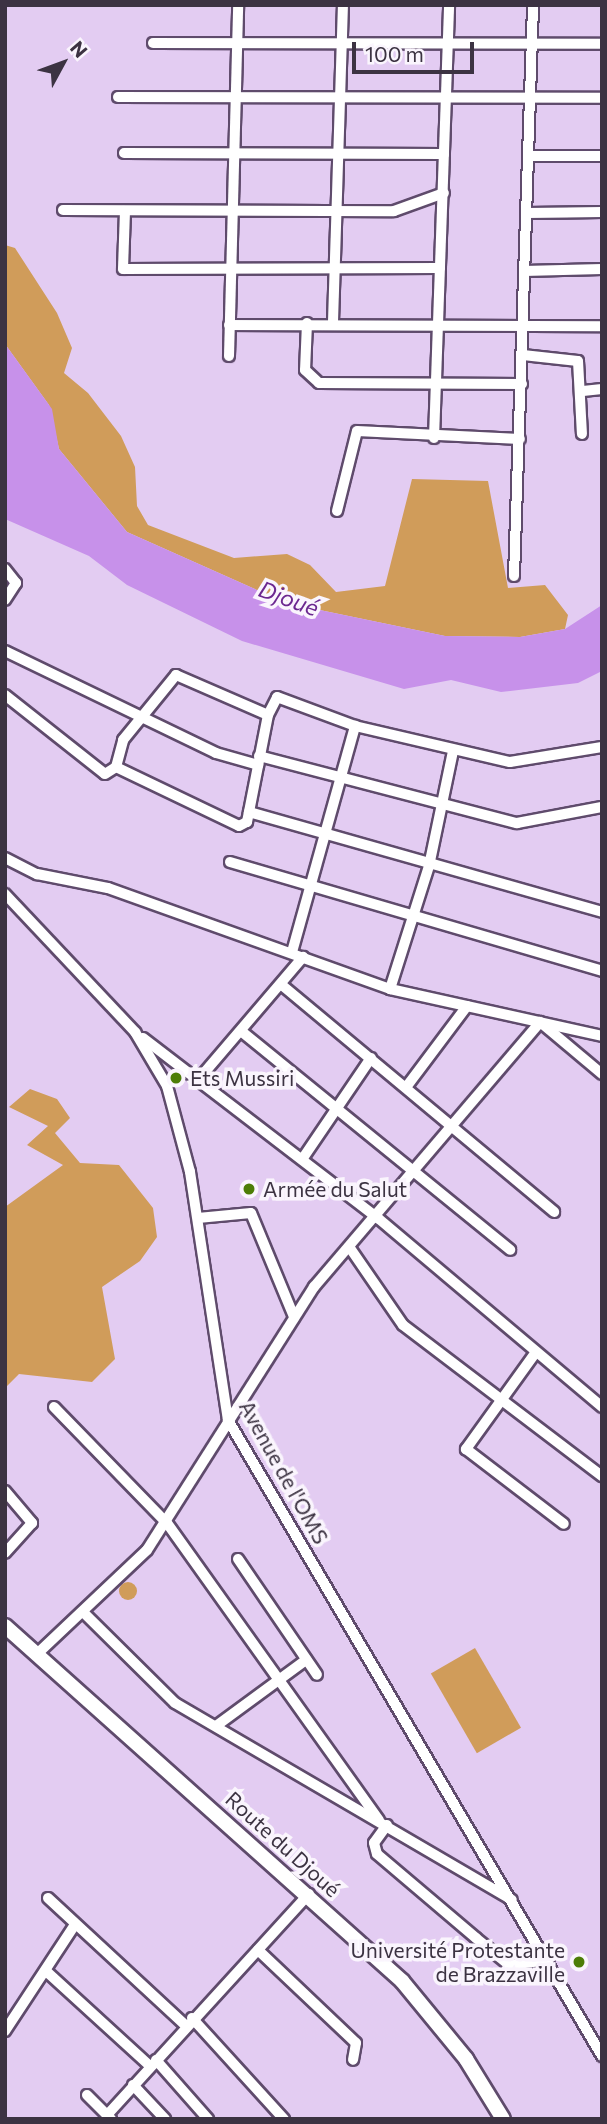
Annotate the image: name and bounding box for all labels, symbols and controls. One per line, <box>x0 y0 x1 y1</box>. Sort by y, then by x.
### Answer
north arrow <box>28 28 98 98</box>
scale bar <box>355 28 477 72</box>
text: N <box>66 36 93 62</box>
text: 100 m <box>365 41 424 66</box>
water label: Djoué <box>255 575 323 621</box>
place label: Ets Mussiri <box>190 1065 294 1091</box>
marker: Ets Mussiri <box>168 1070 184 1086</box>
place label: Armée du Salut <box>263 1176 407 1202</box>
marker: Armée du Salut <box>241 1181 257 1197</box>
street label: Avenue de l'OMS <box>234 1396 334 1548</box>
street label: Route du Djoué <box>221 1786 345 1902</box>
place label: Université Protestante de Brazzaville <box>350 1937 565 1987</box>
marker: Université Protestante de Brazzaville <box>571 1954 587 1970</box>

